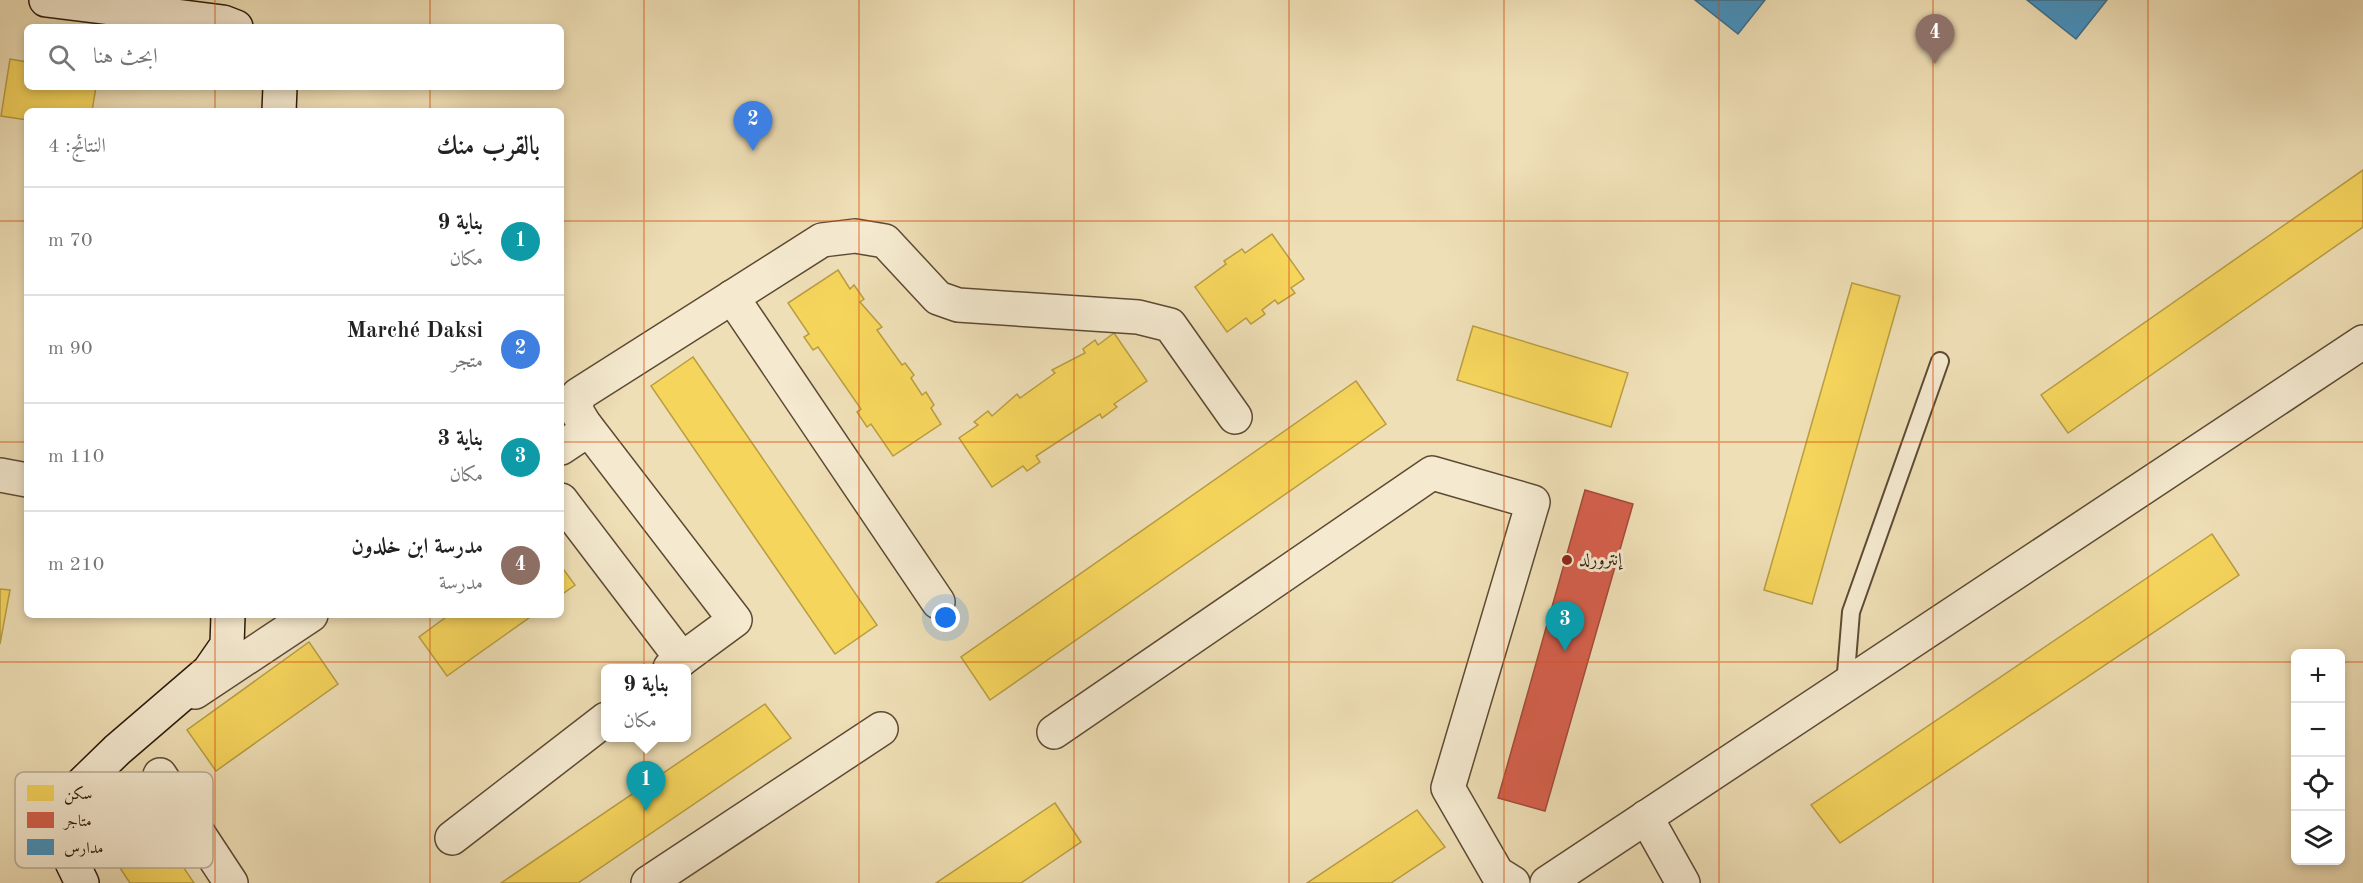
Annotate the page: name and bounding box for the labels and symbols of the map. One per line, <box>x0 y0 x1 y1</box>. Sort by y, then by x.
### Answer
pin: 4 <box>1916 14 1954 64</box>
pin: 2 <box>734 102 772 151</box>
place label: إنترورلد <box>1579 551 1623 570</box>
marker: إنترورلد <box>1560 553 1574 567</box>
pin: 3 <box>1546 602 1584 651</box>
your location <box>931 603 960 632</box>
pin: 1 <box>626 762 666 811</box>
legend <box>15 772 213 868</box>
text: سكن <box>64 785 92 805</box>
text: متاجر <box>62 814 92 831</box>
text: مدارس <box>64 841 104 857</box>

